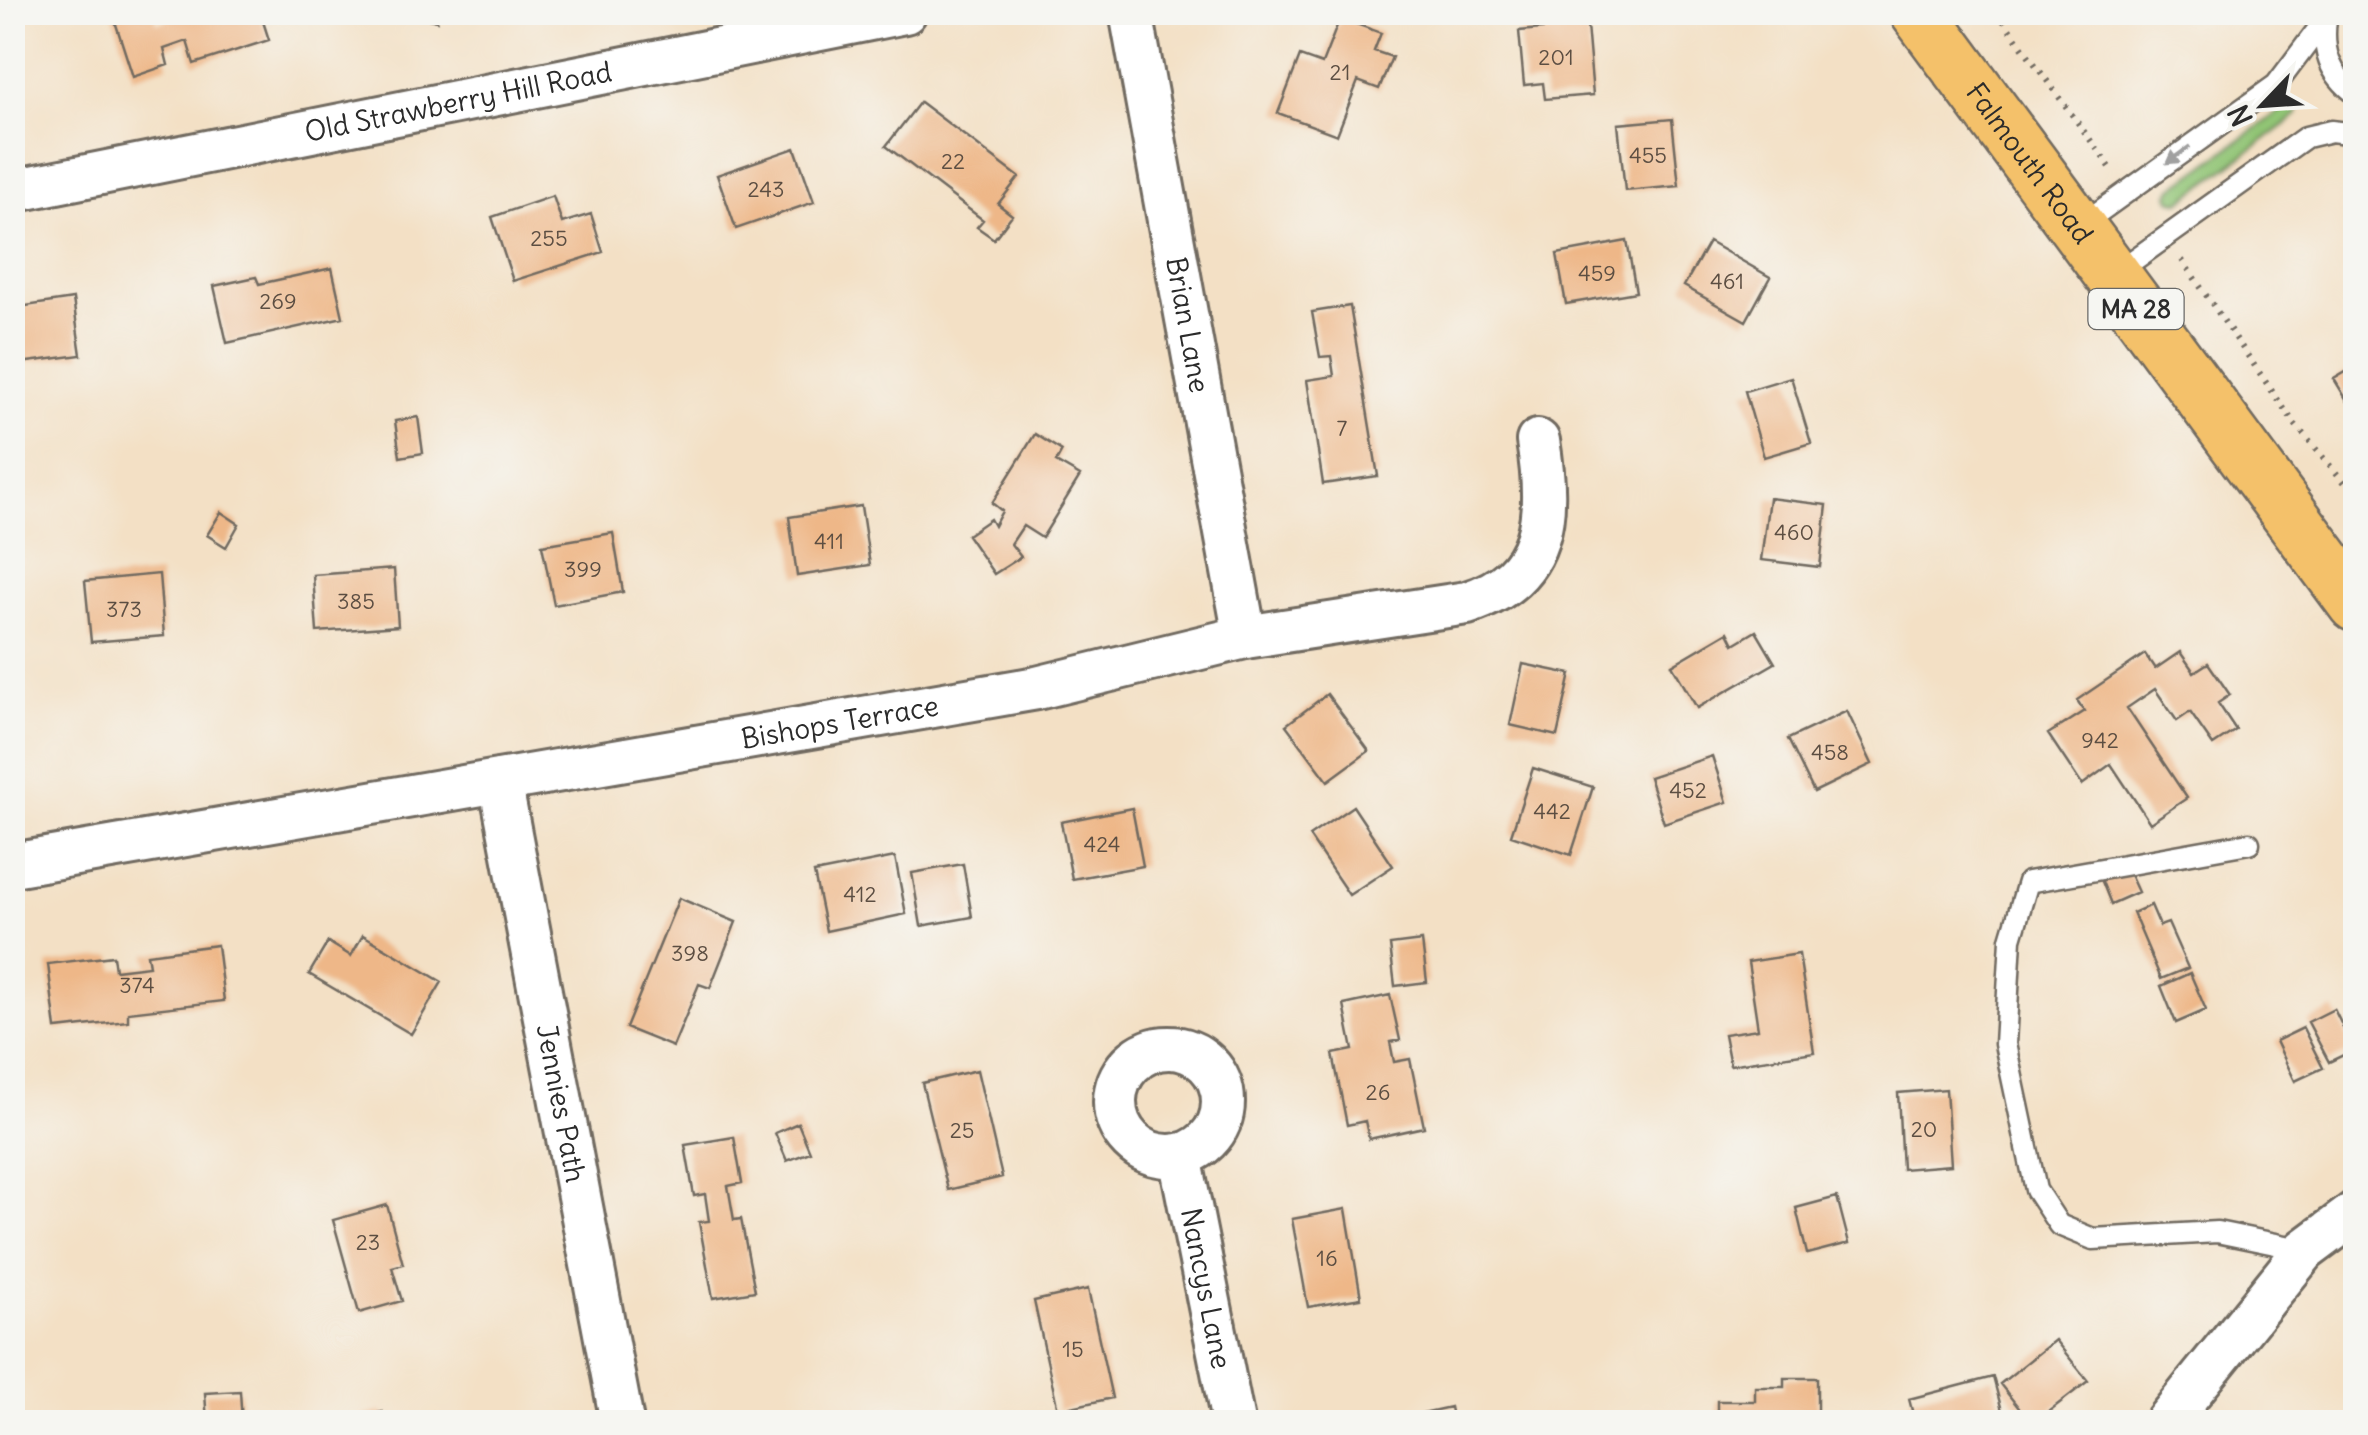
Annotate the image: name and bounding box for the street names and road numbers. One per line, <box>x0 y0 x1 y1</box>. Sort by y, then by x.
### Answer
street label: Old Strawberry Hill Road <box>302 53 615 150</box>
street label: Falmouth Road <box>1958 75 2101 251</box>
street label: Brian Lane <box>1158 254 1218 396</box>
road number: MA 28 <box>2088 289 2184 329</box>
street label: Bishops Terrace <box>738 687 941 757</box>
street label: Jennies Path <box>529 1021 594 1185</box>
street label: Nancys Lane <box>1173 1205 1240 1372</box>

